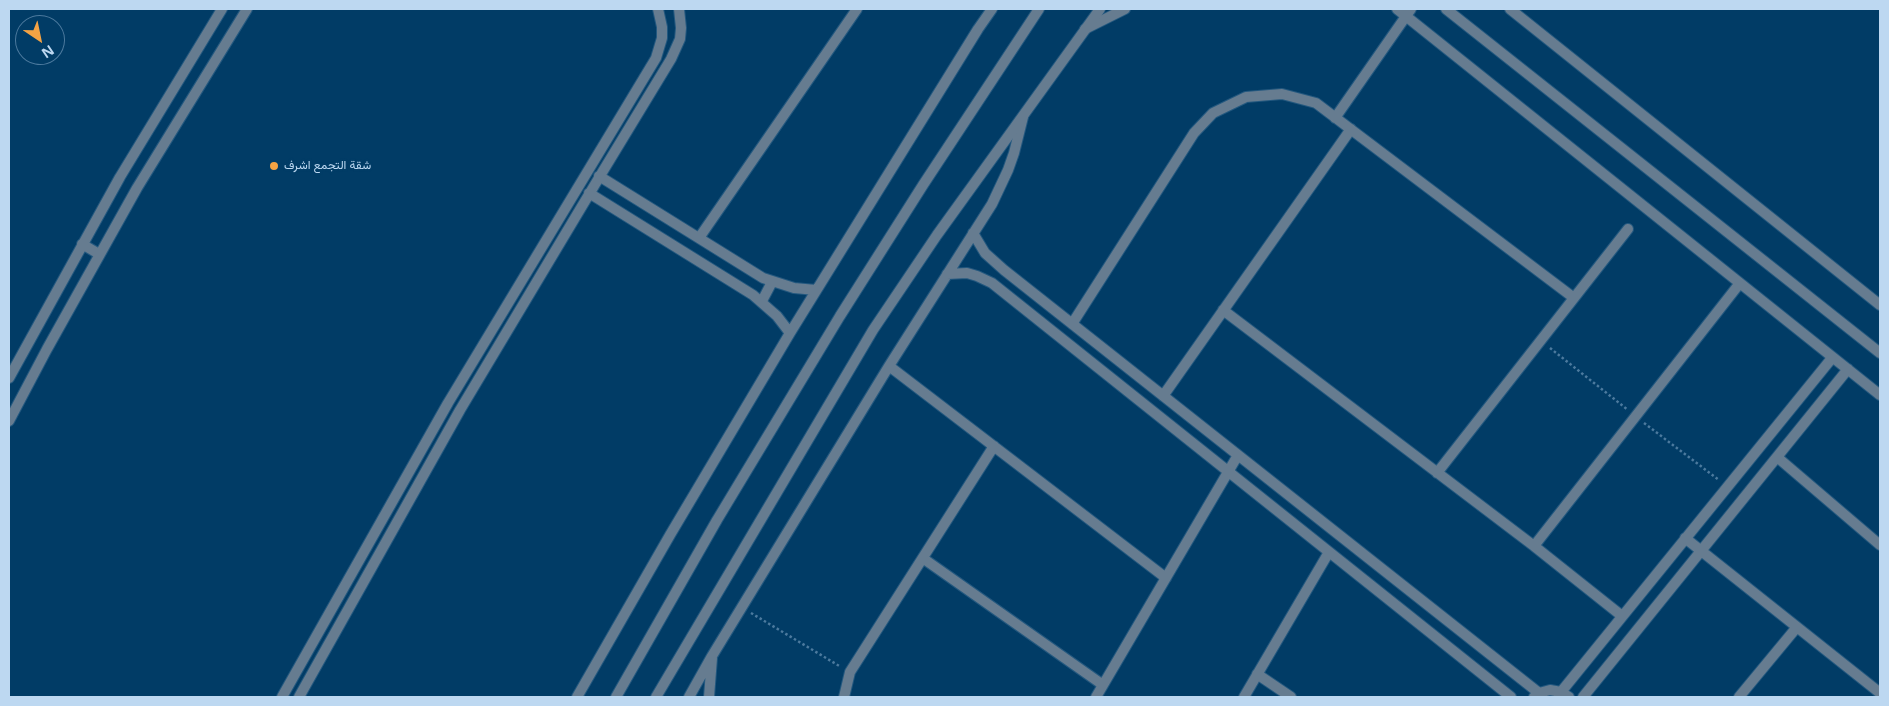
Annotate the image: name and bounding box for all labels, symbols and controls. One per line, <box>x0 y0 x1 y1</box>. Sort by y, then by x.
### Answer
north arrow <box>15 15 65 65</box>
text: N <box>38 41 58 63</box>
place label: شقة التجمع اشرف <box>284 159 371 173</box>
marker: شقة التجمع اشرف <box>268 160 280 172</box>

